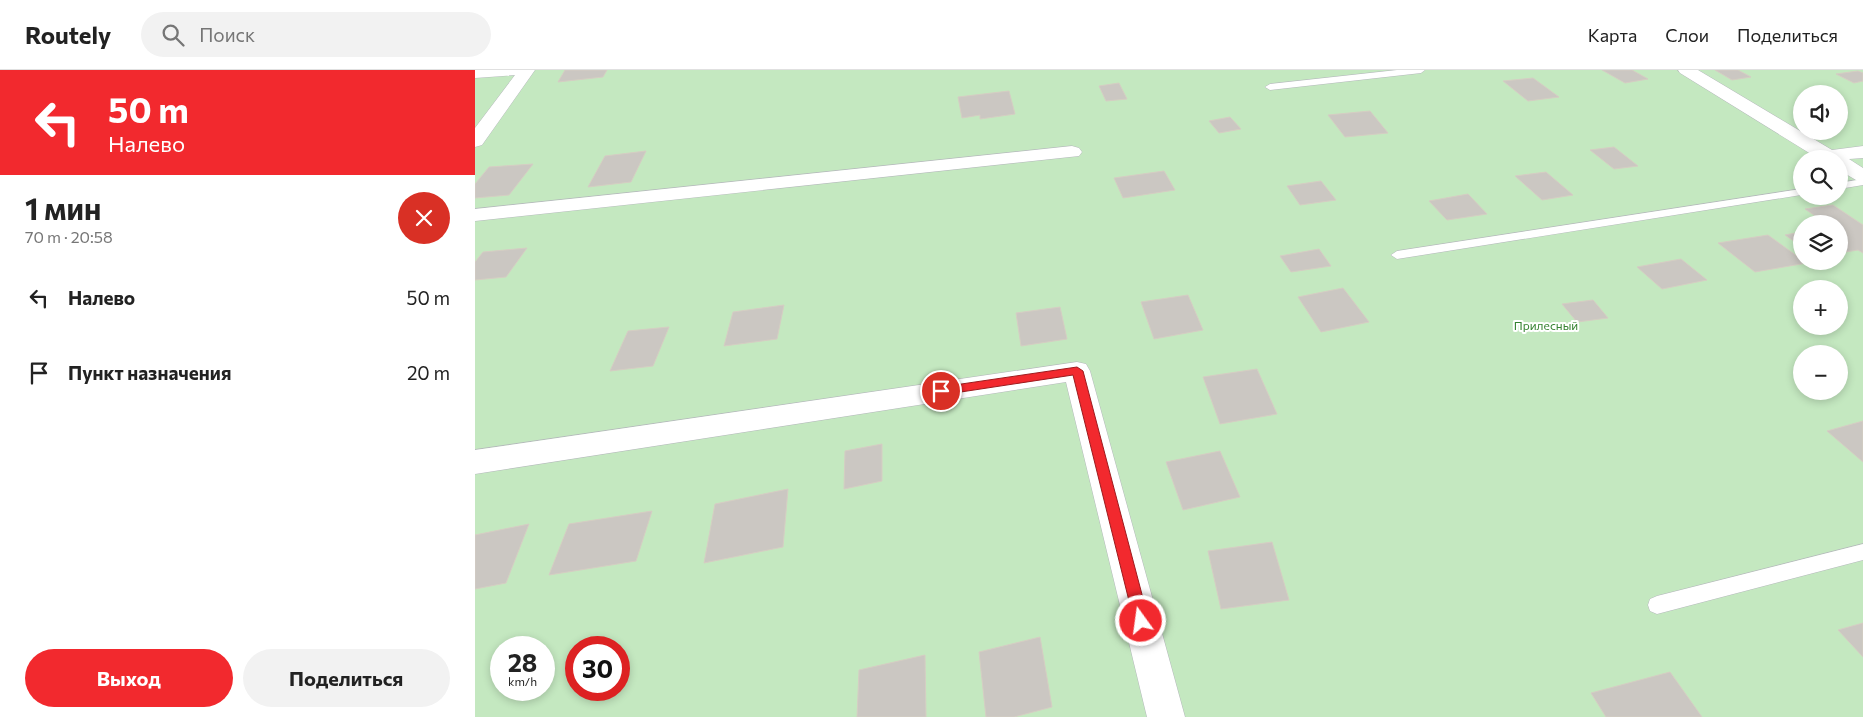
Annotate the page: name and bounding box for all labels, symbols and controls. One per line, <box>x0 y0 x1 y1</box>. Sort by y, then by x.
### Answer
search box <box>141 12 491 57</box>
text: Routely <box>25 20 111 49</box>
icon: search <box>159 21 187 49</box>
text: Поиск <box>199 23 255 46</box>
text: Карта <box>1588 24 1637 46</box>
text: Слои <box>1665 24 1709 46</box>
text: Поделиться <box>1737 24 1838 46</box>
map controls <box>1793 85 1848 400</box>
button: sound <box>1793 85 1848 140</box>
text: 50 m <box>108 87 189 130</box>
icon: left <box>25 90 90 155</box>
text: Налево <box>108 130 185 157</box>
button: search <box>1793 150 1848 205</box>
text: 1 мин <box>25 189 101 226</box>
button: close <box>398 192 450 244</box>
button: layers <box>1793 215 1848 270</box>
text: 70 m · 20:58 <box>25 227 113 246</box>
button: + <box>1793 280 1848 335</box>
icon: left <box>25 284 53 312</box>
text: Налево <box>68 286 135 309</box>
text: 50 m <box>406 286 450 309</box>
park label: Прилесный <box>1514 318 1578 332</box>
button: − <box>1793 345 1848 400</box>
icon: arrive <box>25 359 53 387</box>
text: Пункт назначения <box>68 361 231 384</box>
text: 20 m <box>407 361 450 384</box>
pin <box>920 370 962 412</box>
icon: arrive <box>927 377 955 405</box>
position arrow <box>1114 594 1166 646</box>
speed limit sign: 30 <box>565 636 630 701</box>
text: 28 <box>508 647 537 677</box>
button: Выход <box>25 649 233 707</box>
button: Поделиться <box>243 649 450 707</box>
text: km/h <box>508 674 537 688</box>

